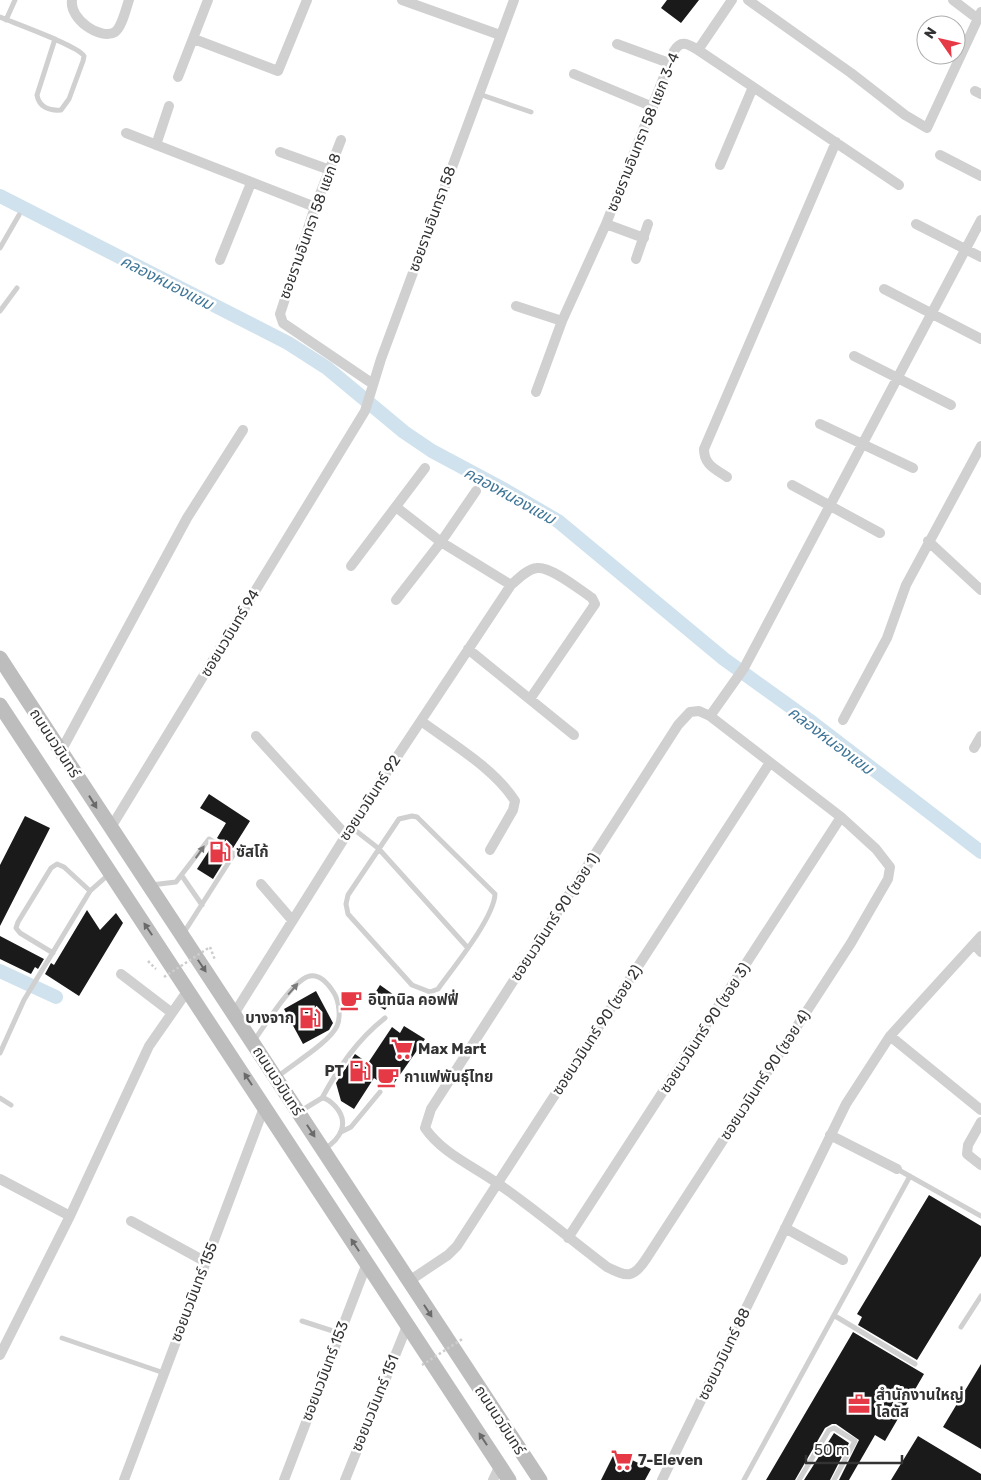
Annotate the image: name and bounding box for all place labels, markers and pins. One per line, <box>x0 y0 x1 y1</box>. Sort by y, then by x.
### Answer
fuel station icon: ซัสโก้ <box>207 839 233 865</box>
place label: ซัสโก้ <box>236 843 269 861</box>
cafe icon: อินทนิล คอฟฟี่ <box>338 987 364 1013</box>
place label: อินทนิล คอฟฟี่ <box>368 989 458 1009</box>
fuel station icon: บางจาก <box>297 1005 323 1031</box>
place label: บางจาก <box>245 1009 294 1027</box>
supermarket icon: Max Mart <box>389 1036 415 1062</box>
place label: Max Mart <box>418 1040 486 1058</box>
fuel station icon: PT <box>347 1058 373 1084</box>
place label: PT <box>324 1062 345 1080</box>
cafe icon: กาแฟพันธุ์ไทย <box>375 1064 401 1090</box>
place label: กาแฟพันธุ์ไทย <box>404 1068 493 1086</box>
place label: สำนักงานใหญ่ โลตัส <box>876 1386 964 1421</box>
office icon: สำนักงานใหญ่ โลตัส <box>846 1391 872 1417</box>
supermarket icon: 7-Eleven <box>609 1447 635 1473</box>
place label: 7-Eleven <box>638 1451 703 1469</box>

